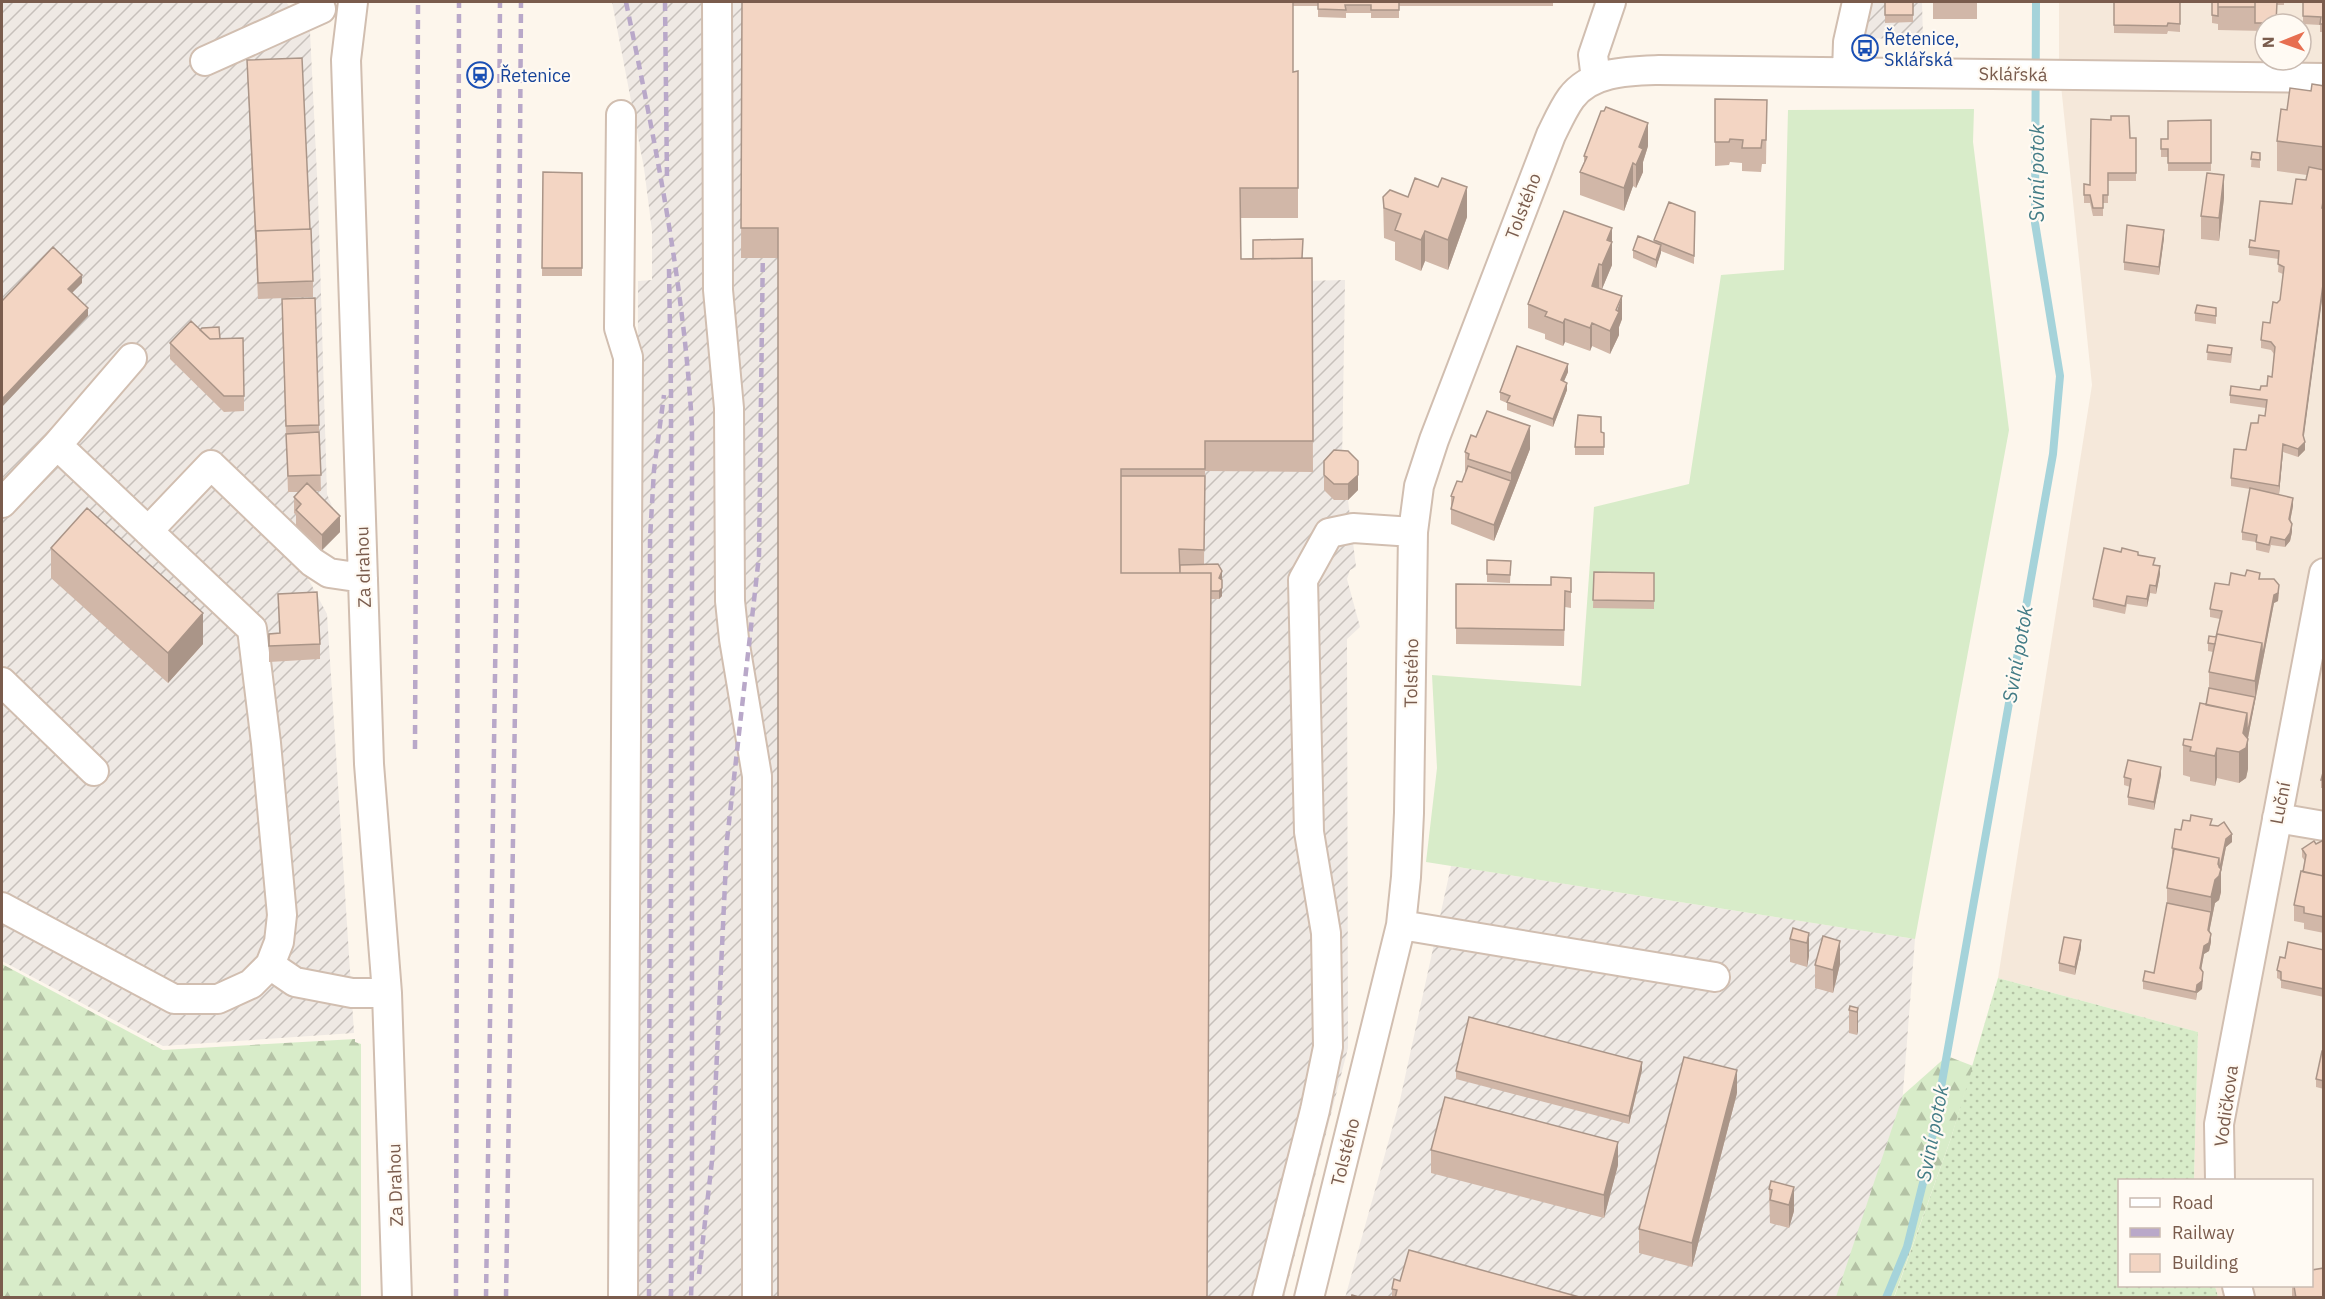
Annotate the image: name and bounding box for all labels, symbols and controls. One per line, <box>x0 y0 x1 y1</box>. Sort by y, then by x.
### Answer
north arrow <box>2253 12 2313 72</box>
place label: Řetenice, Sklářská <box>1884 27 1959 71</box>
bus stop icon: Řetenice, Sklářská <box>1850 33 1880 63</box>
text: N <box>2258 36 2278 48</box>
station icon: Řetenice <box>465 60 495 90</box>
street label: Sklářská <box>1978 62 2048 86</box>
place label: Řetenice <box>500 64 571 87</box>
water label: Sviní potok <box>2023 123 2050 222</box>
street label: Tolstého <box>1500 170 1546 242</box>
street label: Za drahou <box>350 526 376 608</box>
water label: Sviní potok <box>1995 603 2039 705</box>
street label: Tolstého <box>1399 638 1423 708</box>
street label: Luční <box>2265 779 2295 826</box>
street label: Vodičkova <box>2209 1063 2243 1148</box>
water label: Sviní potok <box>1909 1082 1955 1184</box>
street label: Tolstého <box>1325 1116 1365 1188</box>
street label: Za Drahou <box>382 1143 408 1227</box>
legend <box>2118 1179 2313 1287</box>
text: Road <box>2172 1191 2213 1214</box>
text: Railway <box>2172 1221 2234 1244</box>
text: Building <box>2172 1251 2239 1274</box>

